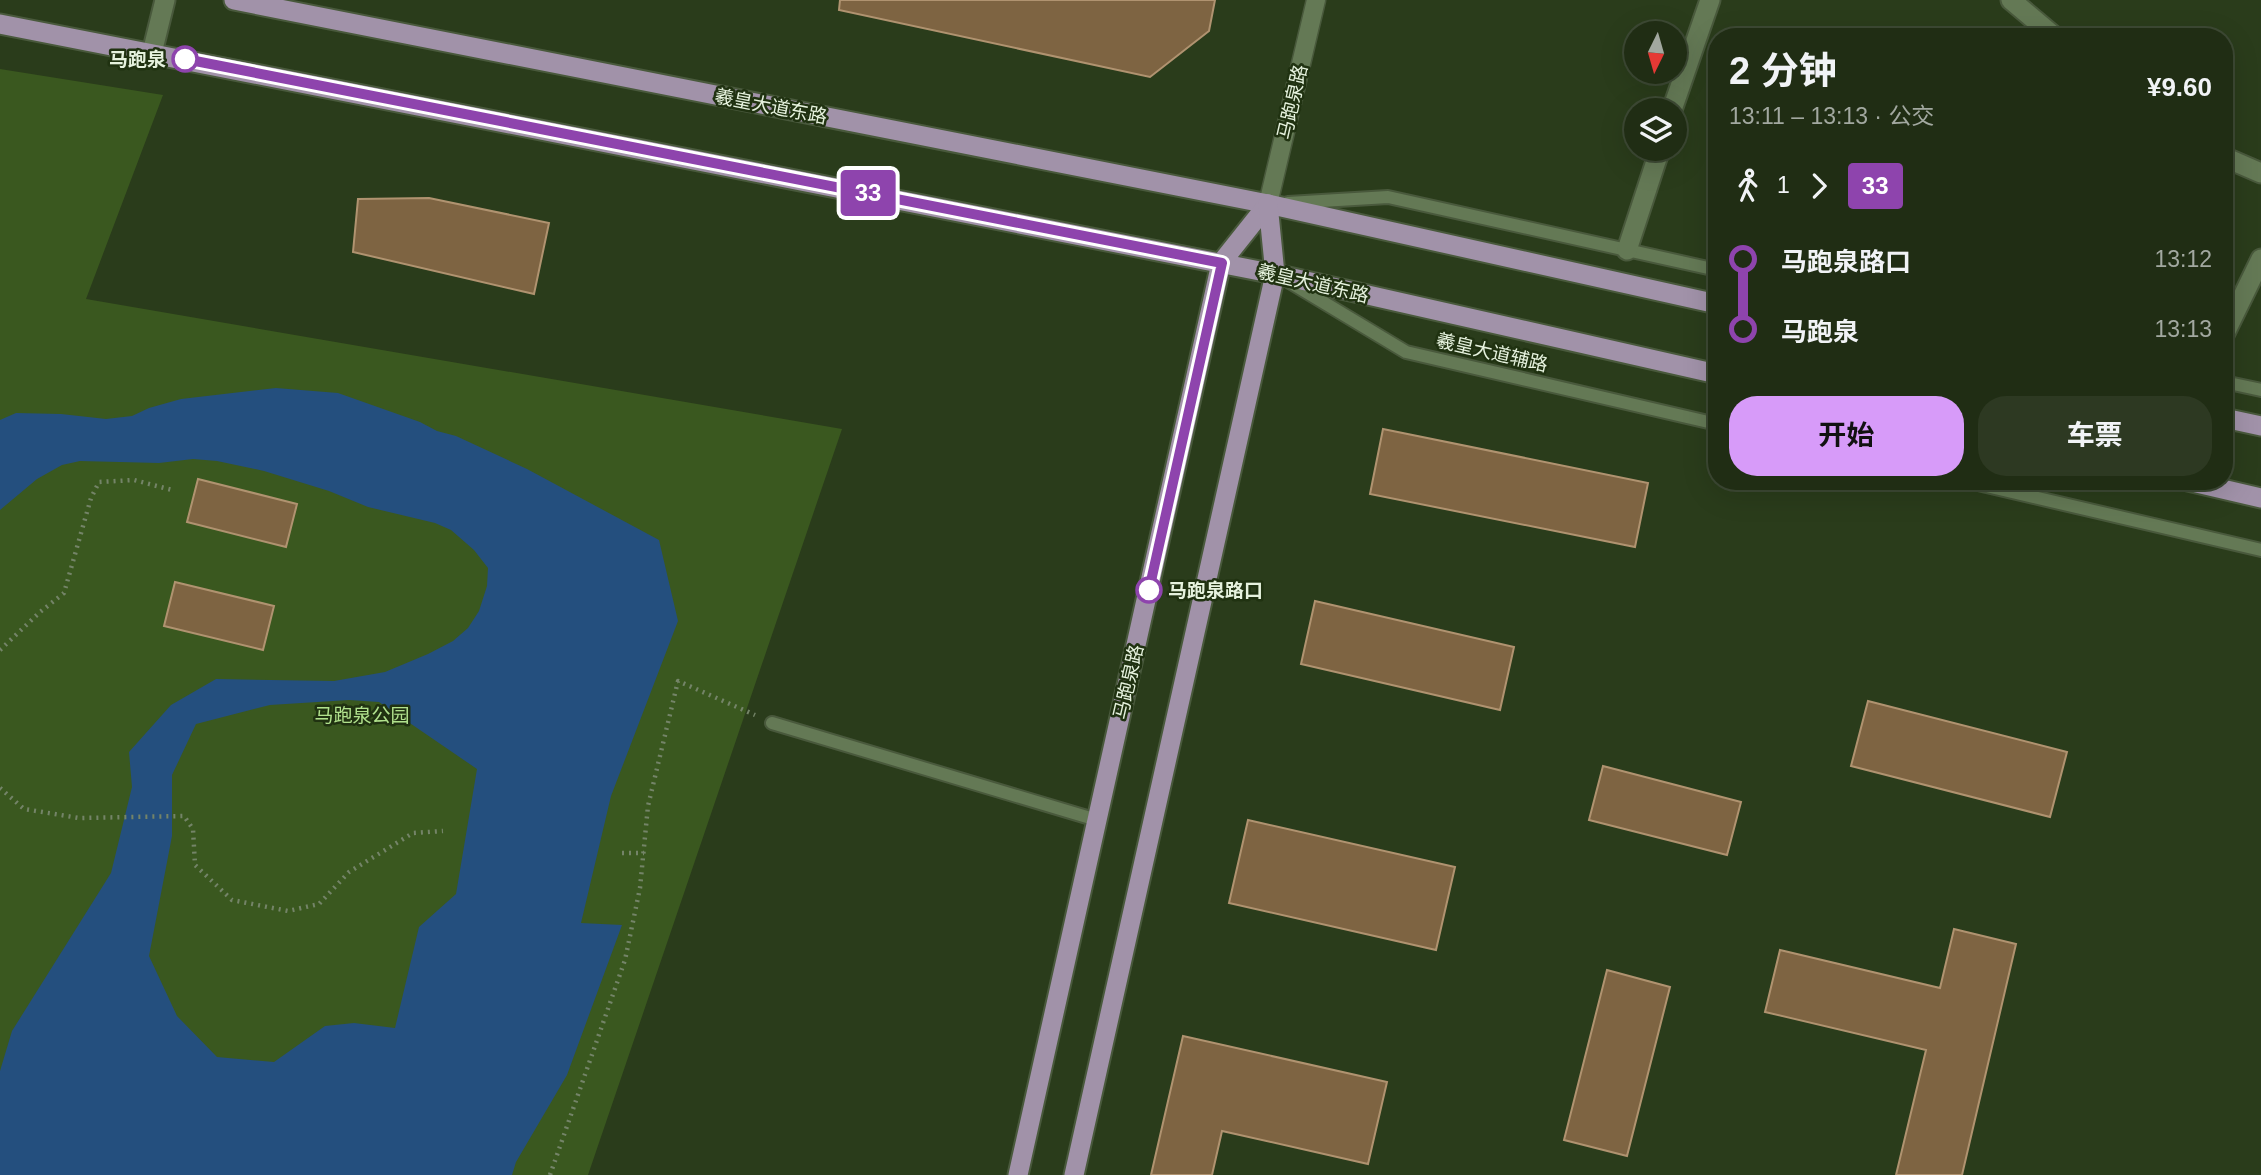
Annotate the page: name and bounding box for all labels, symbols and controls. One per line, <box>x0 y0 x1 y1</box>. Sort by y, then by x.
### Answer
north arrow <box>1624 21 1687 84</box>
map controls <box>1624 21 1687 161</box>
marker: 马跑泉 <box>172 46 198 72</box>
place label: 马跑泉 <box>109 49 166 70</box>
text: 2 分钟 <box>1729 50 1837 92</box>
street label: 马跑泉路 <box>1274 63 1311 142</box>
text: ¥9.60 <box>2147 72 2212 102</box>
street label: 羲皇大道东路 <box>713 85 829 128</box>
button: layers <box>1624 98 1687 161</box>
text: 13:11 – 13:13 · 公交 <box>1729 103 1934 129</box>
icon: walk <box>1729 167 1767 205</box>
icon: forward <box>1800 167 1838 205</box>
line badge: 33 <box>836 170 900 216</box>
text: 1 <box>1777 172 1790 198</box>
text: 33 <box>1862 172 1889 199</box>
text: 33 <box>855 179 881 206</box>
text: 13:12 <box>2154 246 2212 272</box>
text: 马跑泉路口 <box>1781 247 1911 277</box>
street label: 羲皇大道东路 <box>1255 260 1371 307</box>
text: 13:13 <box>2154 316 2212 342</box>
text: 马跑泉 <box>1781 317 1859 347</box>
street label: 羲皇大道辅路 <box>1434 329 1550 376</box>
button: 开始 <box>1729 396 1964 476</box>
button: 车票 <box>1978 396 2212 476</box>
marker: 马跑泉路口 <box>1136 577 1162 603</box>
place label: 马跑泉路口 <box>1168 580 1263 601</box>
street label: 马跑泉路 <box>1110 643 1147 722</box>
park label: 马跑泉公园 <box>314 705 410 726</box>

